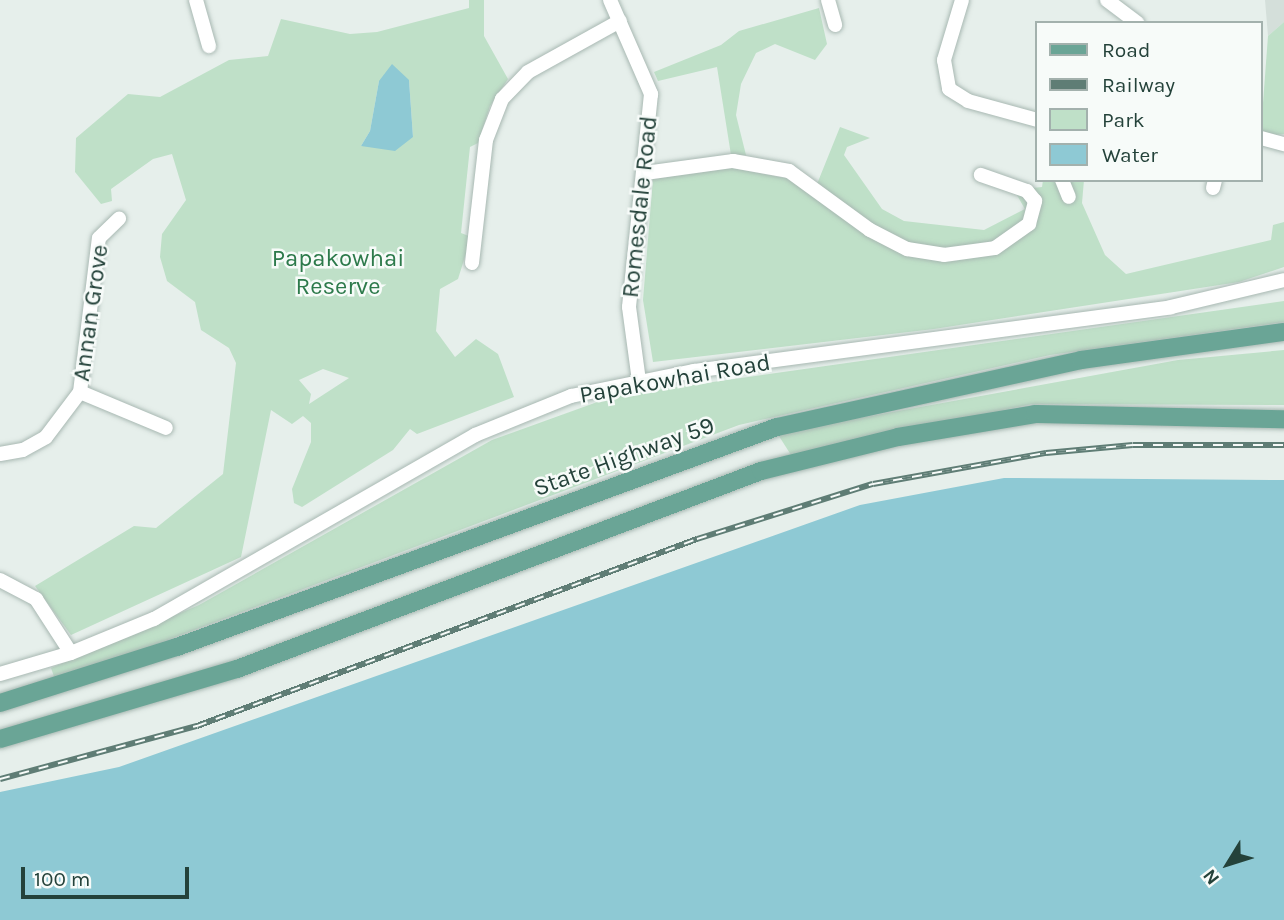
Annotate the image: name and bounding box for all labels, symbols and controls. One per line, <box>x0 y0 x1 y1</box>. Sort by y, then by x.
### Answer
legend <box>1036 21 1263 182</box>
text: Road <box>1102 38 1150 62</box>
text: Railway <box>1102 73 1175 97</box>
text: Park <box>1102 108 1145 132</box>
street label: Romesdale Road <box>616 115 664 299</box>
text: Water <box>1102 143 1158 167</box>
street label: Annan Grove <box>67 243 115 383</box>
park label: Papakowhai Reserve <box>272 245 404 301</box>
street label: Papakowhai Road <box>577 348 773 410</box>
street label: State Highway 59 <box>530 411 718 503</box>
north arrow <box>1193 829 1263 899</box>
scale bar <box>24 853 192 897</box>
text: N <box>1199 865 1224 889</box>
text: 100 m <box>34 867 91 891</box>

